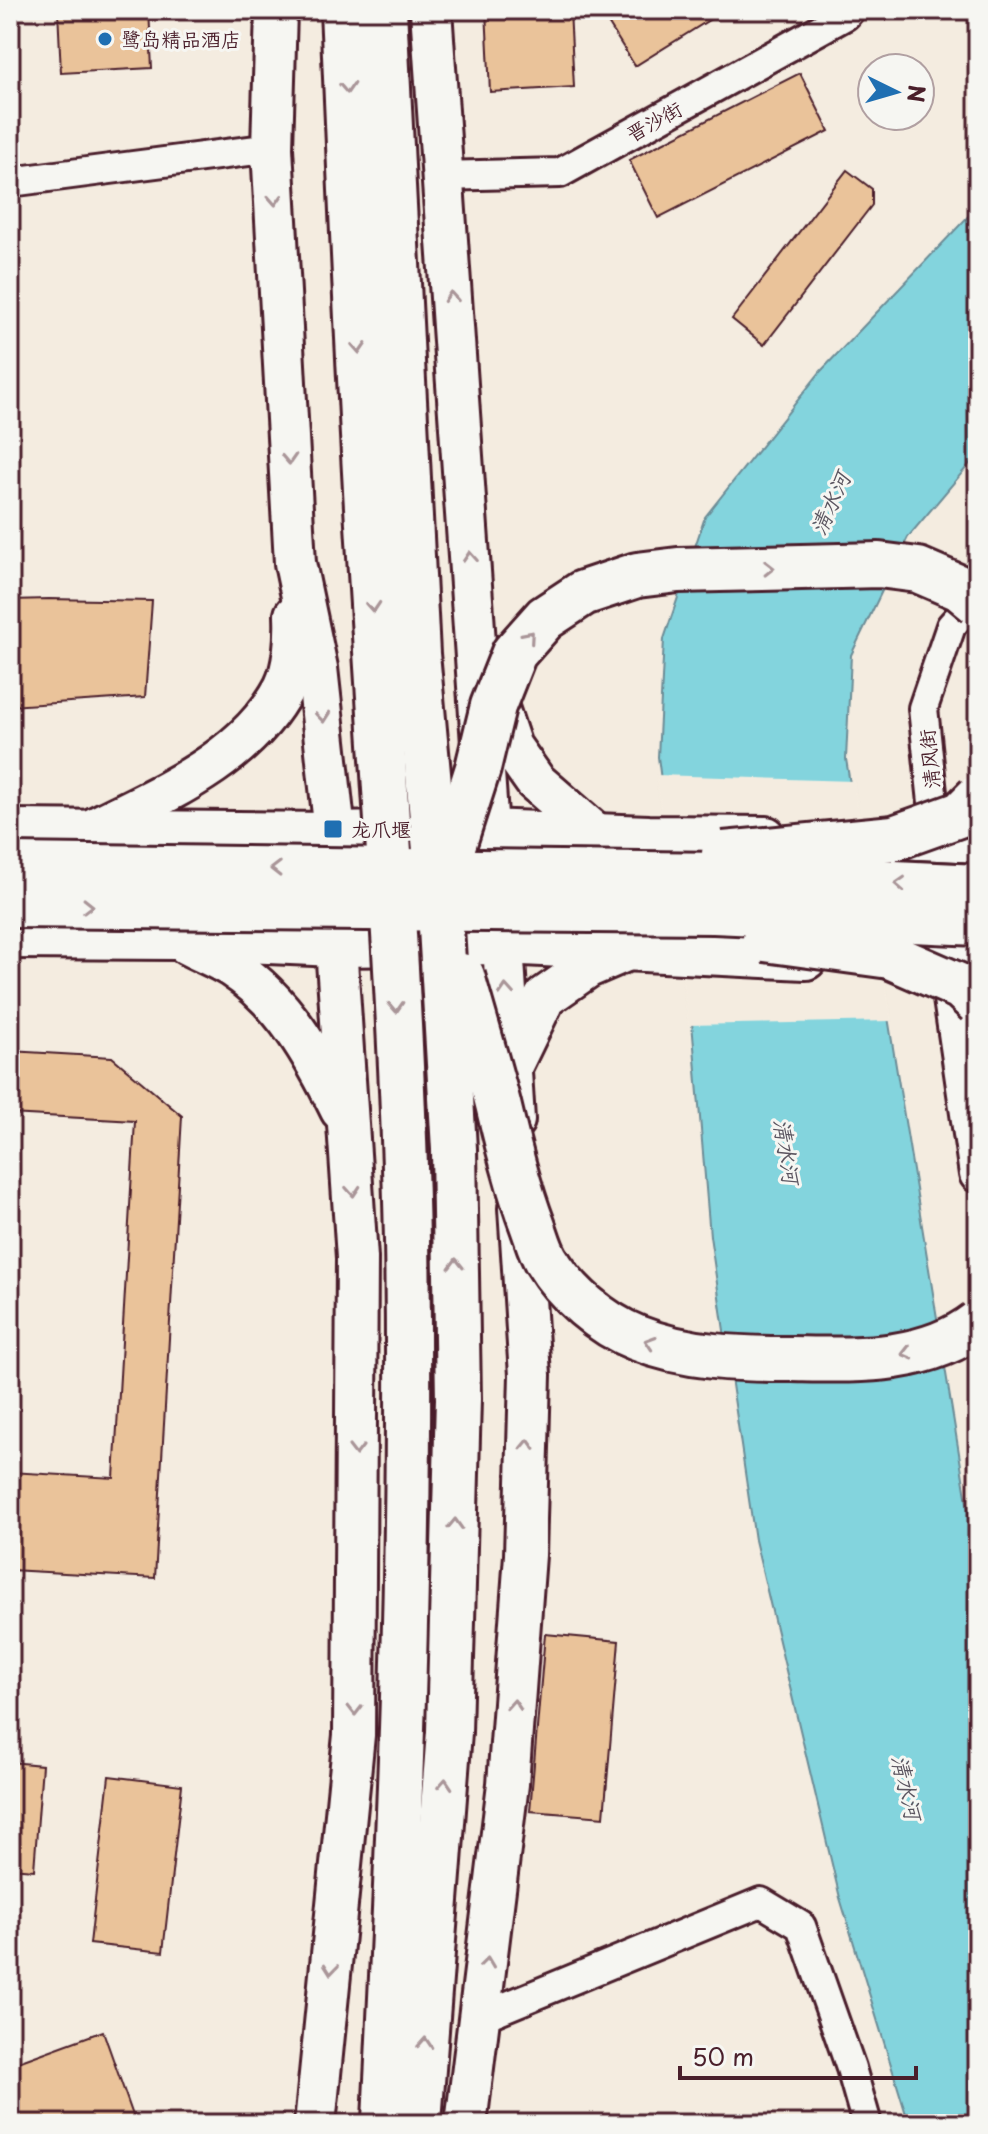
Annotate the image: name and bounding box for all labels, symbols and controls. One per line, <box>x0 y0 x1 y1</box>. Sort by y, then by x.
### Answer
place label: 鹭岛精品酒店 <box>121 24 241 54</box>
marker: 鹭岛精品酒店 <box>96 30 114 48</box>
north arrow <box>856 52 936 132</box>
one-way arrow <box>338 82 355 95</box>
text: N <box>900 84 935 104</box>
street label: 晋沙街 <box>620 93 688 149</box>
one-way arrow <box>266 194 283 207</box>
one-way arrow <box>443 291 460 304</box>
one-way arrow <box>351 342 368 355</box>
one-way arrow <box>281 453 298 466</box>
water label: 清水河 <box>801 463 859 540</box>
one-way arrow <box>462 550 479 563</box>
one-way arrow <box>763 559 776 576</box>
one-way arrow <box>364 601 381 614</box>
one-way arrow <box>519 631 533 646</box>
one-way arrow <box>314 711 331 724</box>
street label: 清风街 <box>911 728 947 790</box>
place label: 龙爪堰 <box>351 814 411 844</box>
marker: 龙爪堰 <box>322 818 344 840</box>
one-way arrow <box>269 860 282 878</box>
one-way arrow <box>893 875 906 892</box>
one-way arrow <box>82 897 95 915</box>
one-way arrow <box>497 983 514 996</box>
one-way arrow <box>388 1001 405 1014</box>
water label: 清水河 <box>767 1116 810 1189</box>
one-way arrow <box>344 1185 361 1198</box>
one-way arrow <box>447 1257 465 1270</box>
one-way arrow <box>644 1335 657 1351</box>
one-way arrow <box>901 1344 915 1361</box>
one-way arrow <box>519 1438 537 1451</box>
one-way arrow <box>347 1444 365 1457</box>
one-way arrow <box>446 1517 464 1530</box>
one-way arrow <box>505 1698 522 1711</box>
one-way arrow <box>346 1704 364 1717</box>
water label: 清水河 <box>884 1751 932 1826</box>
one-way arrow <box>436 1777 453 1790</box>
one-way arrow <box>479 1956 496 1969</box>
one-way arrow <box>323 1963 340 1976</box>
scale bar <box>680 2030 916 2080</box>
one-way arrow <box>416 2036 433 2049</box>
text: 50 m <box>692 2038 754 2074</box>

